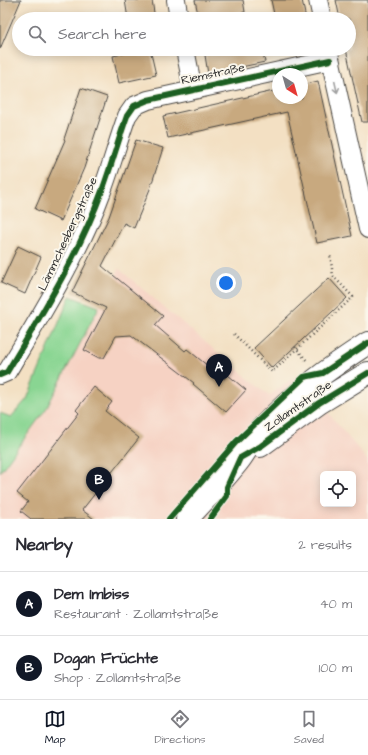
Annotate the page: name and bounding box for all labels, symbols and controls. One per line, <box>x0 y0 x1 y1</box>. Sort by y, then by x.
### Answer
search box <box>12 12 356 56</box>
icon: search <box>26 23 48 45</box>
text: Search here <box>58 24 147 45</box>
street label: Riemstraße <box>180 59 247 89</box>
north arrow <box>272 68 308 104</box>
one-way arrow <box>333 80 341 93</box>
street label: Lämmchesbergstraße <box>34 174 103 294</box>
your location <box>216 273 236 293</box>
pin: A <box>206 354 232 387</box>
street label: Zollamtstraße <box>261 376 336 436</box>
pin: B <box>86 467 112 500</box>
map controls <box>320 471 356 507</box>
button: locate <box>320 471 356 507</box>
text: Nearby <box>16 533 73 557</box>
text: 2 results <box>298 536 352 554</box>
text: Dem Imbiss <box>54 584 129 605</box>
text: A <box>25 595 33 613</box>
text: 40 m <box>320 595 352 613</box>
text: Restaurant · Zollamtstraße <box>54 605 219 623</box>
text: Dogan Früchte <box>54 648 158 669</box>
text: B <box>24 659 34 677</box>
text: 100 m <box>319 659 352 677</box>
text: Shop · Zollamtstraße <box>54 669 181 687</box>
tab: Map <box>44 708 66 747</box>
tab: Directions <box>154 708 206 747</box>
tab: Saved <box>294 708 324 747</box>

